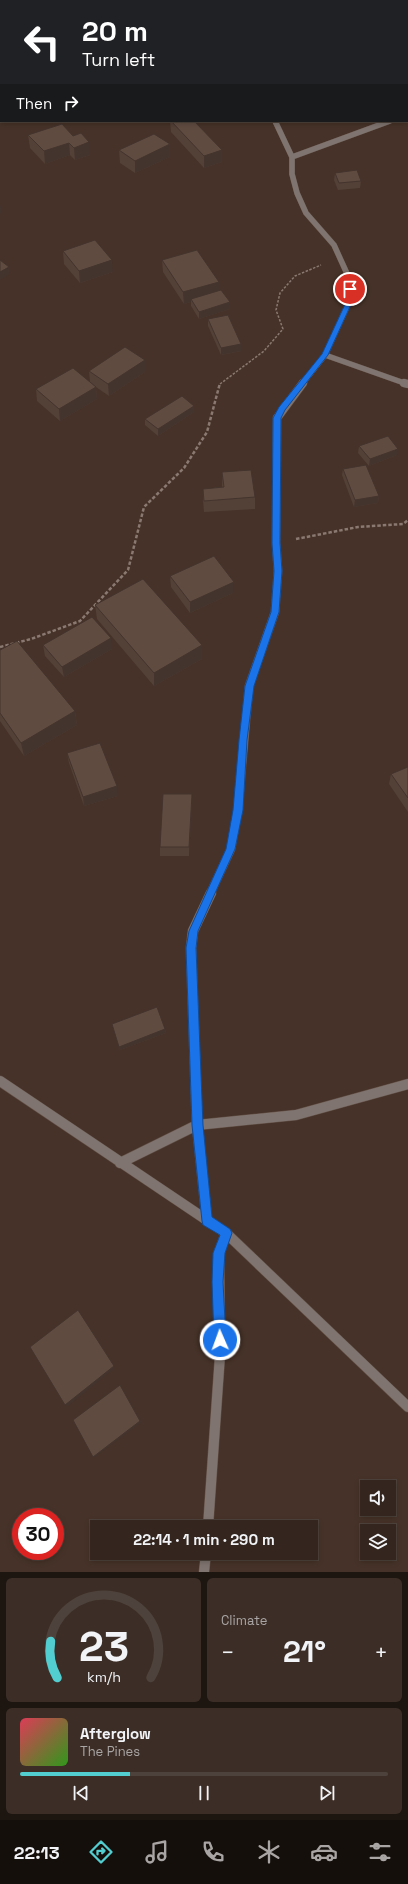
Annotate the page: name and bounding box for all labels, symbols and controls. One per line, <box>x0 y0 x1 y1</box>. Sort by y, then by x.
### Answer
text: 20 m <box>82 13 148 49</box>
icon: left <box>16 16 68 68</box>
text: Turn left <box>82 48 155 71</box>
icon: right <box>60 92 82 114</box>
text: Then <box>16 94 52 113</box>
pin <box>333 272 367 306</box>
icon: arrive <box>339 278 361 300</box>
position arrow <box>199 1319 241 1361</box>
map controls <box>360 1480 396 1560</box>
button: sound <box>360 1480 396 1516</box>
speed limit sign: 30 <box>12 1508 64 1560</box>
button: layers <box>360 1524 396 1560</box>
text: 22:14 · 1 min · 290 m <box>133 1530 275 1549</box>
text: Climate <box>221 1612 267 1629</box>
text: 23 <box>79 1620 129 1673</box>
text: 21° <box>283 1632 326 1671</box>
text: − <box>221 1638 235 1666</box>
text: + <box>374 1638 388 1666</box>
text: km/h <box>86 1668 121 1686</box>
text: Afterglow <box>80 1724 151 1743</box>
text: The Pines <box>80 1743 140 1760</box>
icon: previous <box>70 1782 92 1804</box>
icon: pause <box>193 1782 215 1804</box>
icon: next <box>316 1782 338 1804</box>
icon: directions <box>87 1838 115 1866</box>
icon: music <box>143 1838 171 1866</box>
icon: phone <box>199 1838 227 1866</box>
icon: climate <box>255 1838 283 1866</box>
icon: car <box>310 1838 338 1866</box>
icon: filters <box>366 1838 394 1866</box>
text: 22:13 <box>14 1841 60 1864</box>

